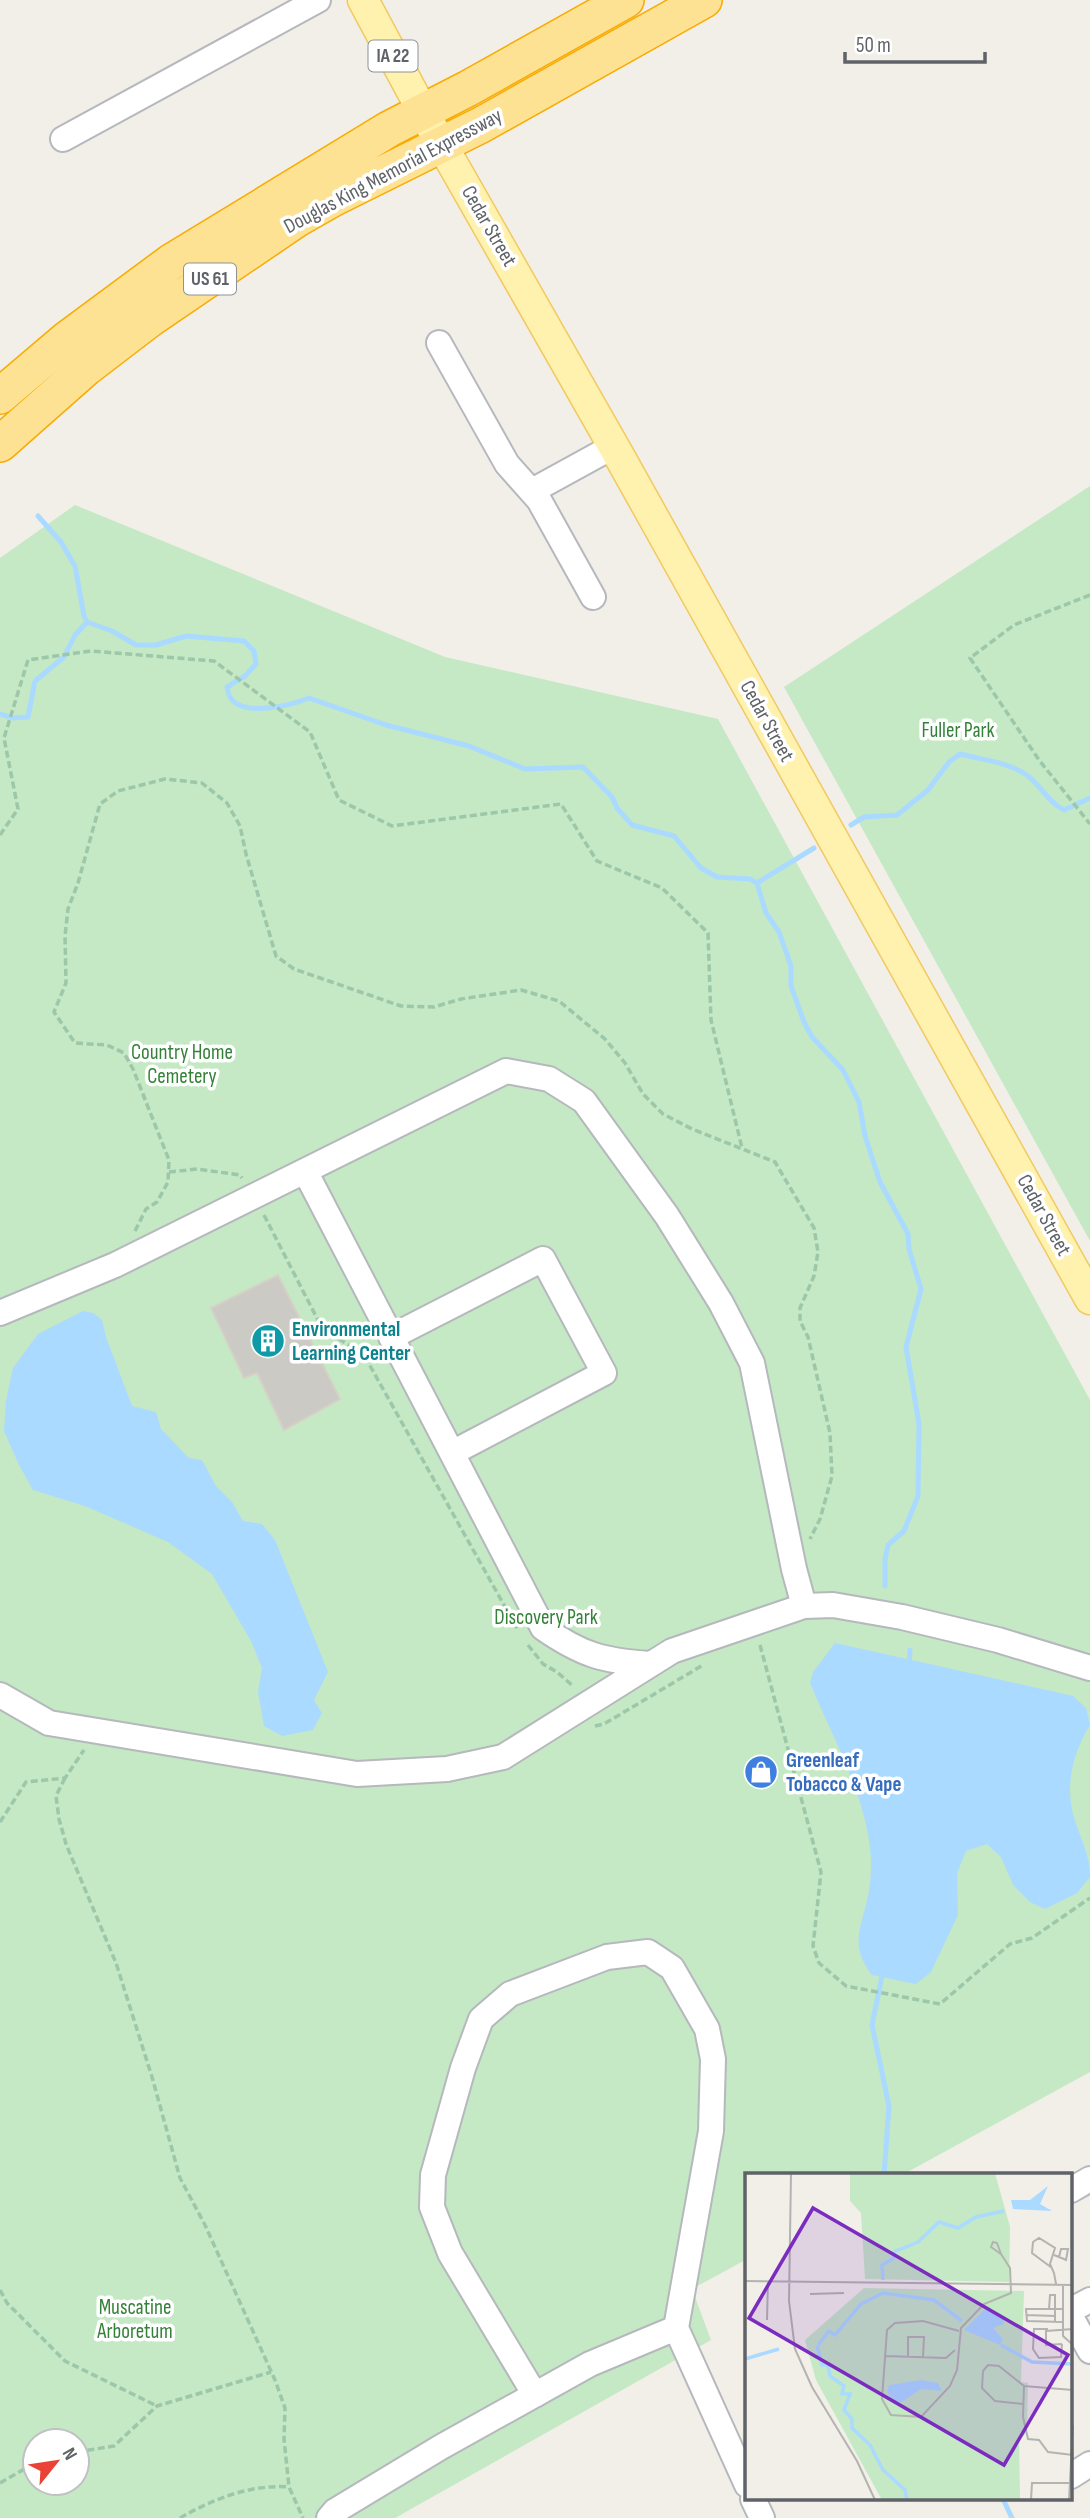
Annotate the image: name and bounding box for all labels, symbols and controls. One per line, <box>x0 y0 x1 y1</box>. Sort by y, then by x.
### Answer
scale bar <box>845 21 985 65</box>
text: 50 m <box>856 33 891 58</box>
road number: IA 22 <box>368 40 418 72</box>
street label: Douglas King Memorial Expressway <box>280 103 506 239</box>
street label: Cedar Street <box>456 181 522 271</box>
road number: US 61 <box>184 264 236 294</box>
street label: Cedar Street <box>735 676 799 766</box>
park label: Fuller Park <box>921 718 995 743</box>
park label: Country Home Cemetery <box>131 1040 233 1089</box>
street label: Cedar Street <box>1012 1170 1076 1260</box>
place label: Environmental Learning Center <box>292 1317 411 1366</box>
building icon: Environmental Learning Center <box>249 1322 287 1360</box>
park label: Discovery Park <box>494 1605 598 1630</box>
place label: Greenleaf Tobacco & Vape <box>786 1748 901 1797</box>
shop icon: Greenleaf Tobacco & Vape <box>742 1753 780 1791</box>
inset map <box>745 2173 1072 2500</box>
park label: Muscatine Arboretum <box>96 2295 173 2344</box>
north arrow <box>21 2427 91 2497</box>
text: N <box>57 2444 82 2464</box>

